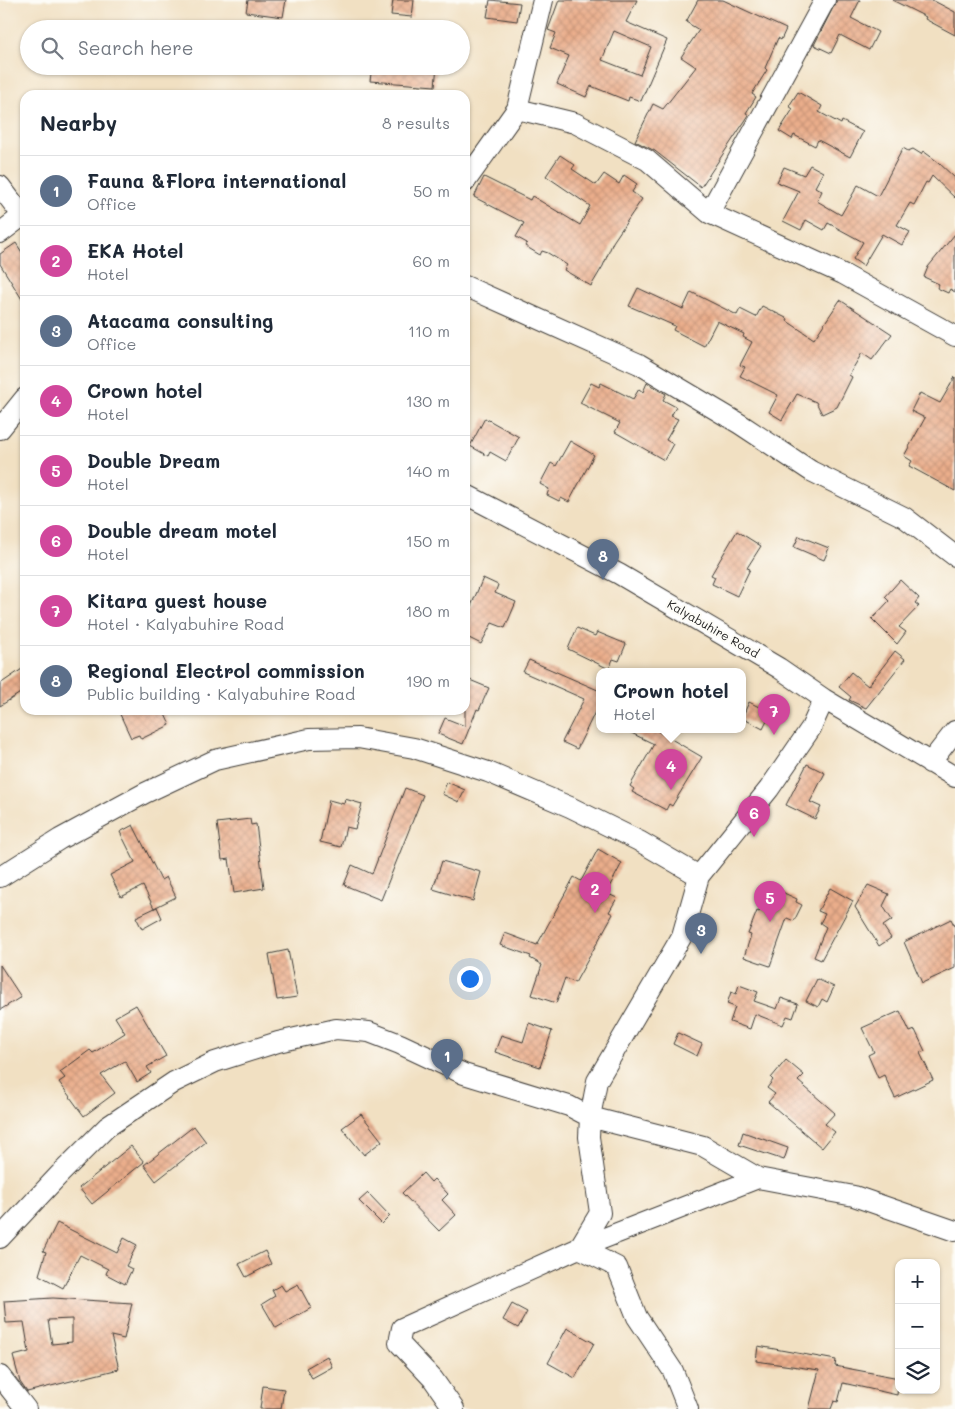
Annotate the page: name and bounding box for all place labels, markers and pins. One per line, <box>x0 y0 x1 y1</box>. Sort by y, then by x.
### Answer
pin: 8 <box>587 539 619 580</box>
pin: 7 <box>758 694 790 735</box>
pin: 4 <box>655 749 687 790</box>
pin: 6 <box>738 796 770 837</box>
pin: 2 <box>579 872 611 913</box>
pin: 5 <box>754 881 786 922</box>
pin: 3 <box>685 913 717 954</box>
pin: 1 <box>431 1039 463 1080</box>

